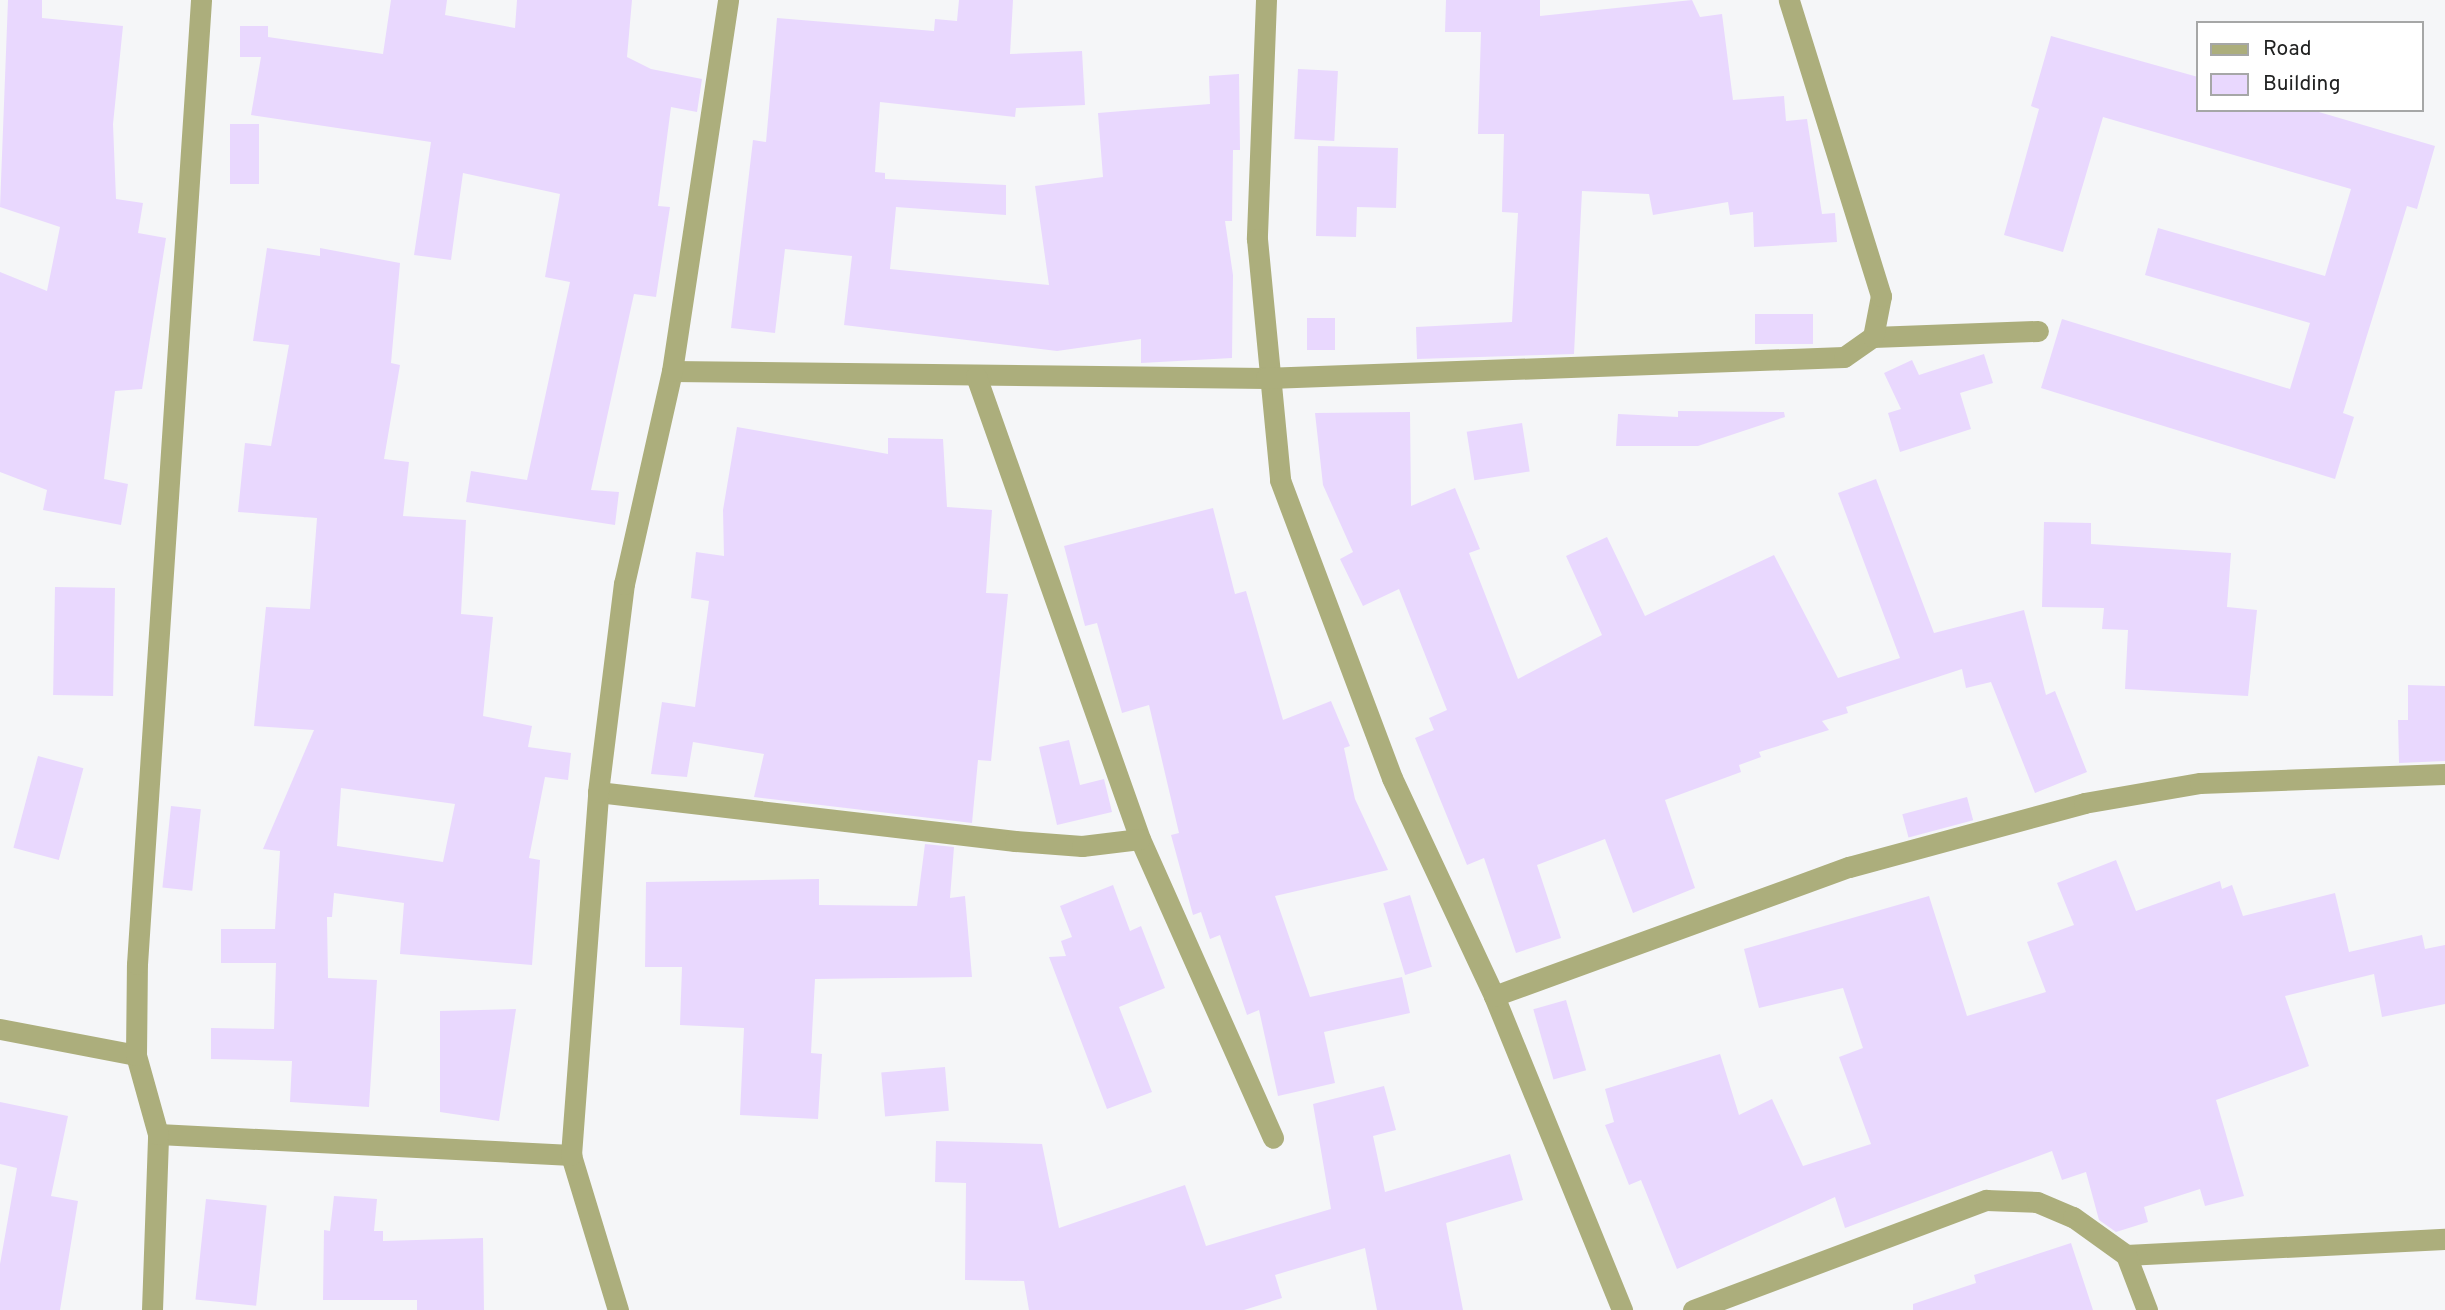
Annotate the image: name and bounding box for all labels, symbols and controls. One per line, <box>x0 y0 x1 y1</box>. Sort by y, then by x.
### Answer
legend <box>2196 21 2424 112</box>
text: Road <box>2263 36 2312 63</box>
text: Building <box>2263 71 2341 98</box>

